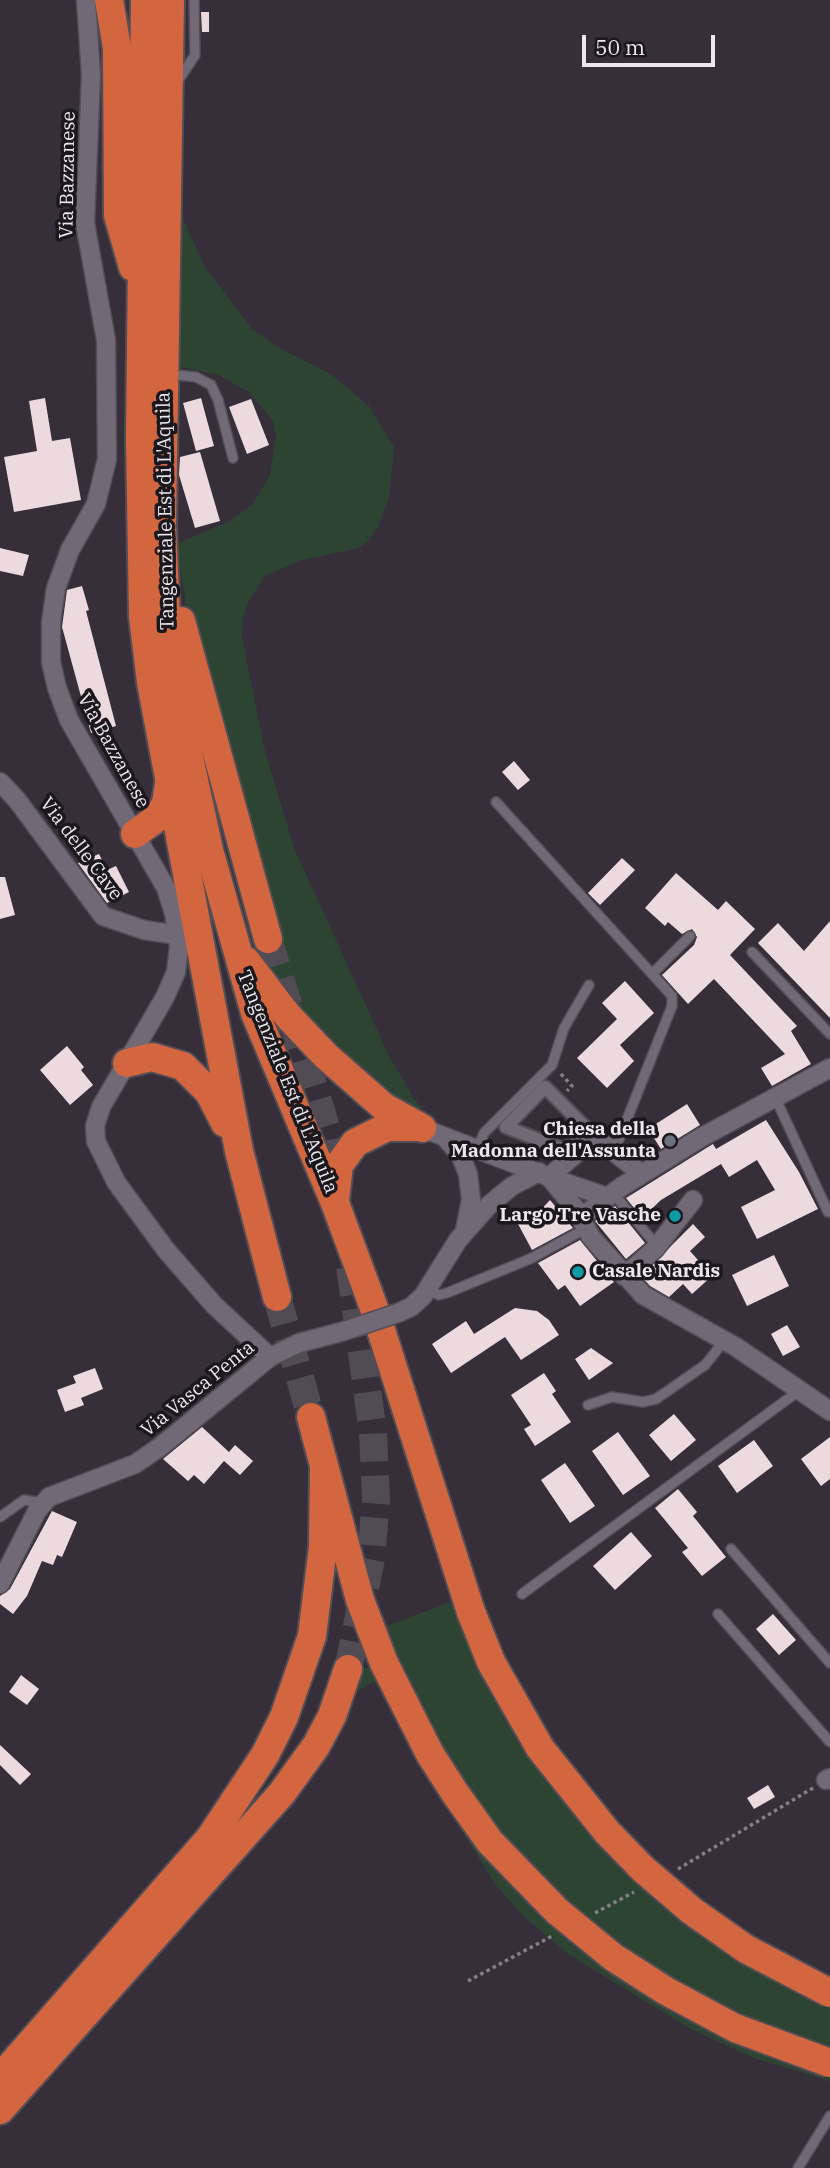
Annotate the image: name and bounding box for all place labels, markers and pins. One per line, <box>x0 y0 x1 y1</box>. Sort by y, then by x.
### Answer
place label: Chiesa della Madonna dell'Assunta <box>451 1119 656 1163</box>
marker: Chiesa della Madonna dell'Assunta <box>662 1133 678 1149</box>
place label: Largo Tre Vasche <box>499 1205 661 1227</box>
marker: Largo Tre Vasche <box>667 1208 683 1224</box>
place label: Casale Nardis <box>592 1261 720 1283</box>
marker: Casale Nardis <box>570 1264 586 1280</box>

